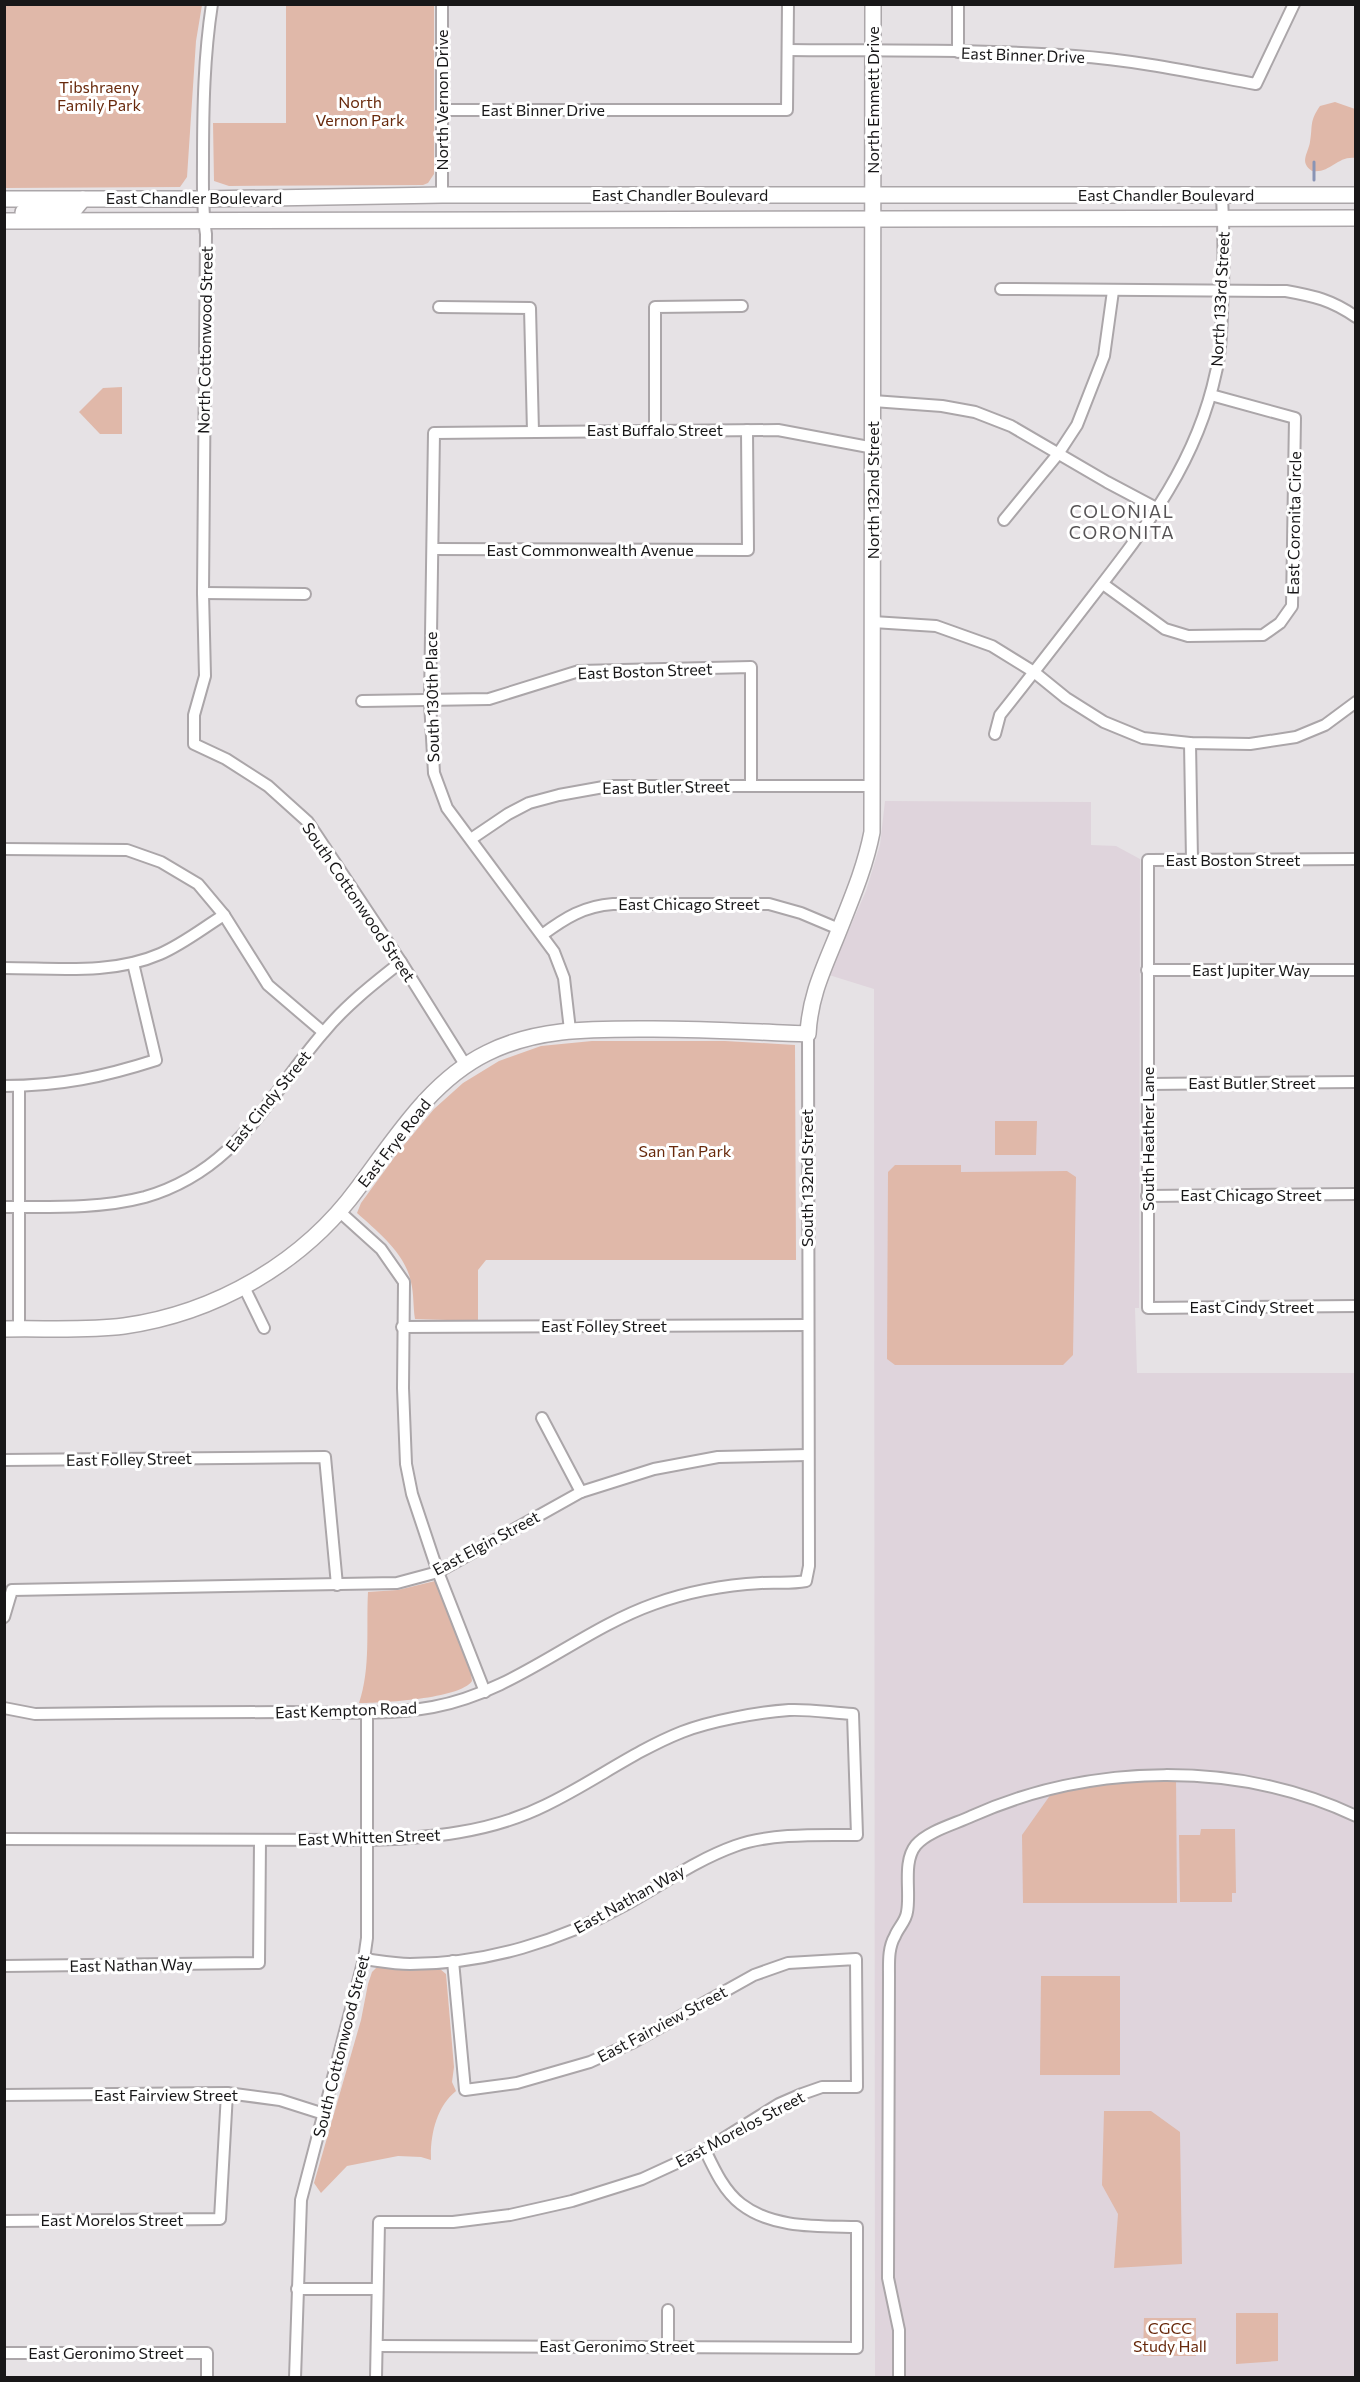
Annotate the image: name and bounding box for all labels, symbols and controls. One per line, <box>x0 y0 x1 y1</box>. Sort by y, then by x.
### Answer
street label: North Emmett Drive <box>863 26 882 174</box>
street label: North Vernon Drive <box>432 29 451 171</box>
street label: East Binner Drive <box>961 43 1085 66</box>
park label: Tibshraeny Family Park <box>57 77 141 114</box>
park label: North Vernon Park <box>315 92 405 129</box>
street label: East Binner Drive <box>481 100 605 119</box>
street label: East Chandler Boulevard <box>592 185 768 204</box>
street label: East Chandler Boulevard <box>1078 185 1254 204</box>
street label: East Chandler Boulevard <box>106 188 282 207</box>
street label: North 133rd Street <box>1206 230 1233 367</box>
street label: North Cottonwood Street <box>193 245 216 434</box>
street label: East Buffalo Street <box>587 420 724 439</box>
street label: North 132nd Street <box>863 420 882 559</box>
street label: East Coronita Circle <box>1283 451 1304 595</box>
district label: COLONIAL CORONITA <box>1069 500 1175 543</box>
street label: East Commonwealth Avenue <box>486 540 694 559</box>
street label: South 130th Place <box>421 632 442 763</box>
street label: East Boston Street <box>577 659 713 682</box>
street label: East Butler Street <box>602 776 730 797</box>
street label: South Cottonwood Street <box>299 819 420 985</box>
street label: East Boston Street <box>1165 850 1301 869</box>
street label: East Chicago Street <box>618 894 760 913</box>
street label: East Jupiter Way <box>1192 960 1310 979</box>
street label: East Cindy Street <box>221 1046 315 1155</box>
street label: South Heather Lane <box>1138 1067 1157 1211</box>
street label: East Butler Street <box>1188 1073 1316 1092</box>
street label: East Frye Road <box>353 1095 434 1191</box>
street label: South 132nd Street <box>797 1108 816 1247</box>
park label: San Tan Park <box>639 1141 732 1160</box>
street label: East Chicago Street <box>1180 1185 1322 1204</box>
street label: East Cindy Street <box>1190 1297 1315 1316</box>
street label: East Folley Street <box>541 1316 667 1335</box>
street label: East Folley Street <box>66 1448 193 1469</box>
street label: East Elgin Street <box>429 1506 543 1579</box>
street label: East Kempton Road <box>275 1698 417 1721</box>
street label: East Whitten Street <box>297 1824 441 1848</box>
street label: East Nathan Way <box>570 1860 687 1937</box>
street label: South Cottonwood Street <box>309 1952 373 2139</box>
street label: East Nathan Way <box>69 1954 193 1975</box>
street label: East Fairview Street <box>594 1981 730 2066</box>
street label: East Fairview Street <box>94 2085 238 2104</box>
street label: East Morelos Street <box>672 2086 808 2171</box>
street label: East Morelos Street <box>40 2210 184 2229</box>
park label: CGCC Study Hall <box>1133 2318 1207 2355</box>
street label: East Geronimo Street <box>539 2336 695 2355</box>
street label: East Geronimo Street <box>28 2343 184 2362</box>

